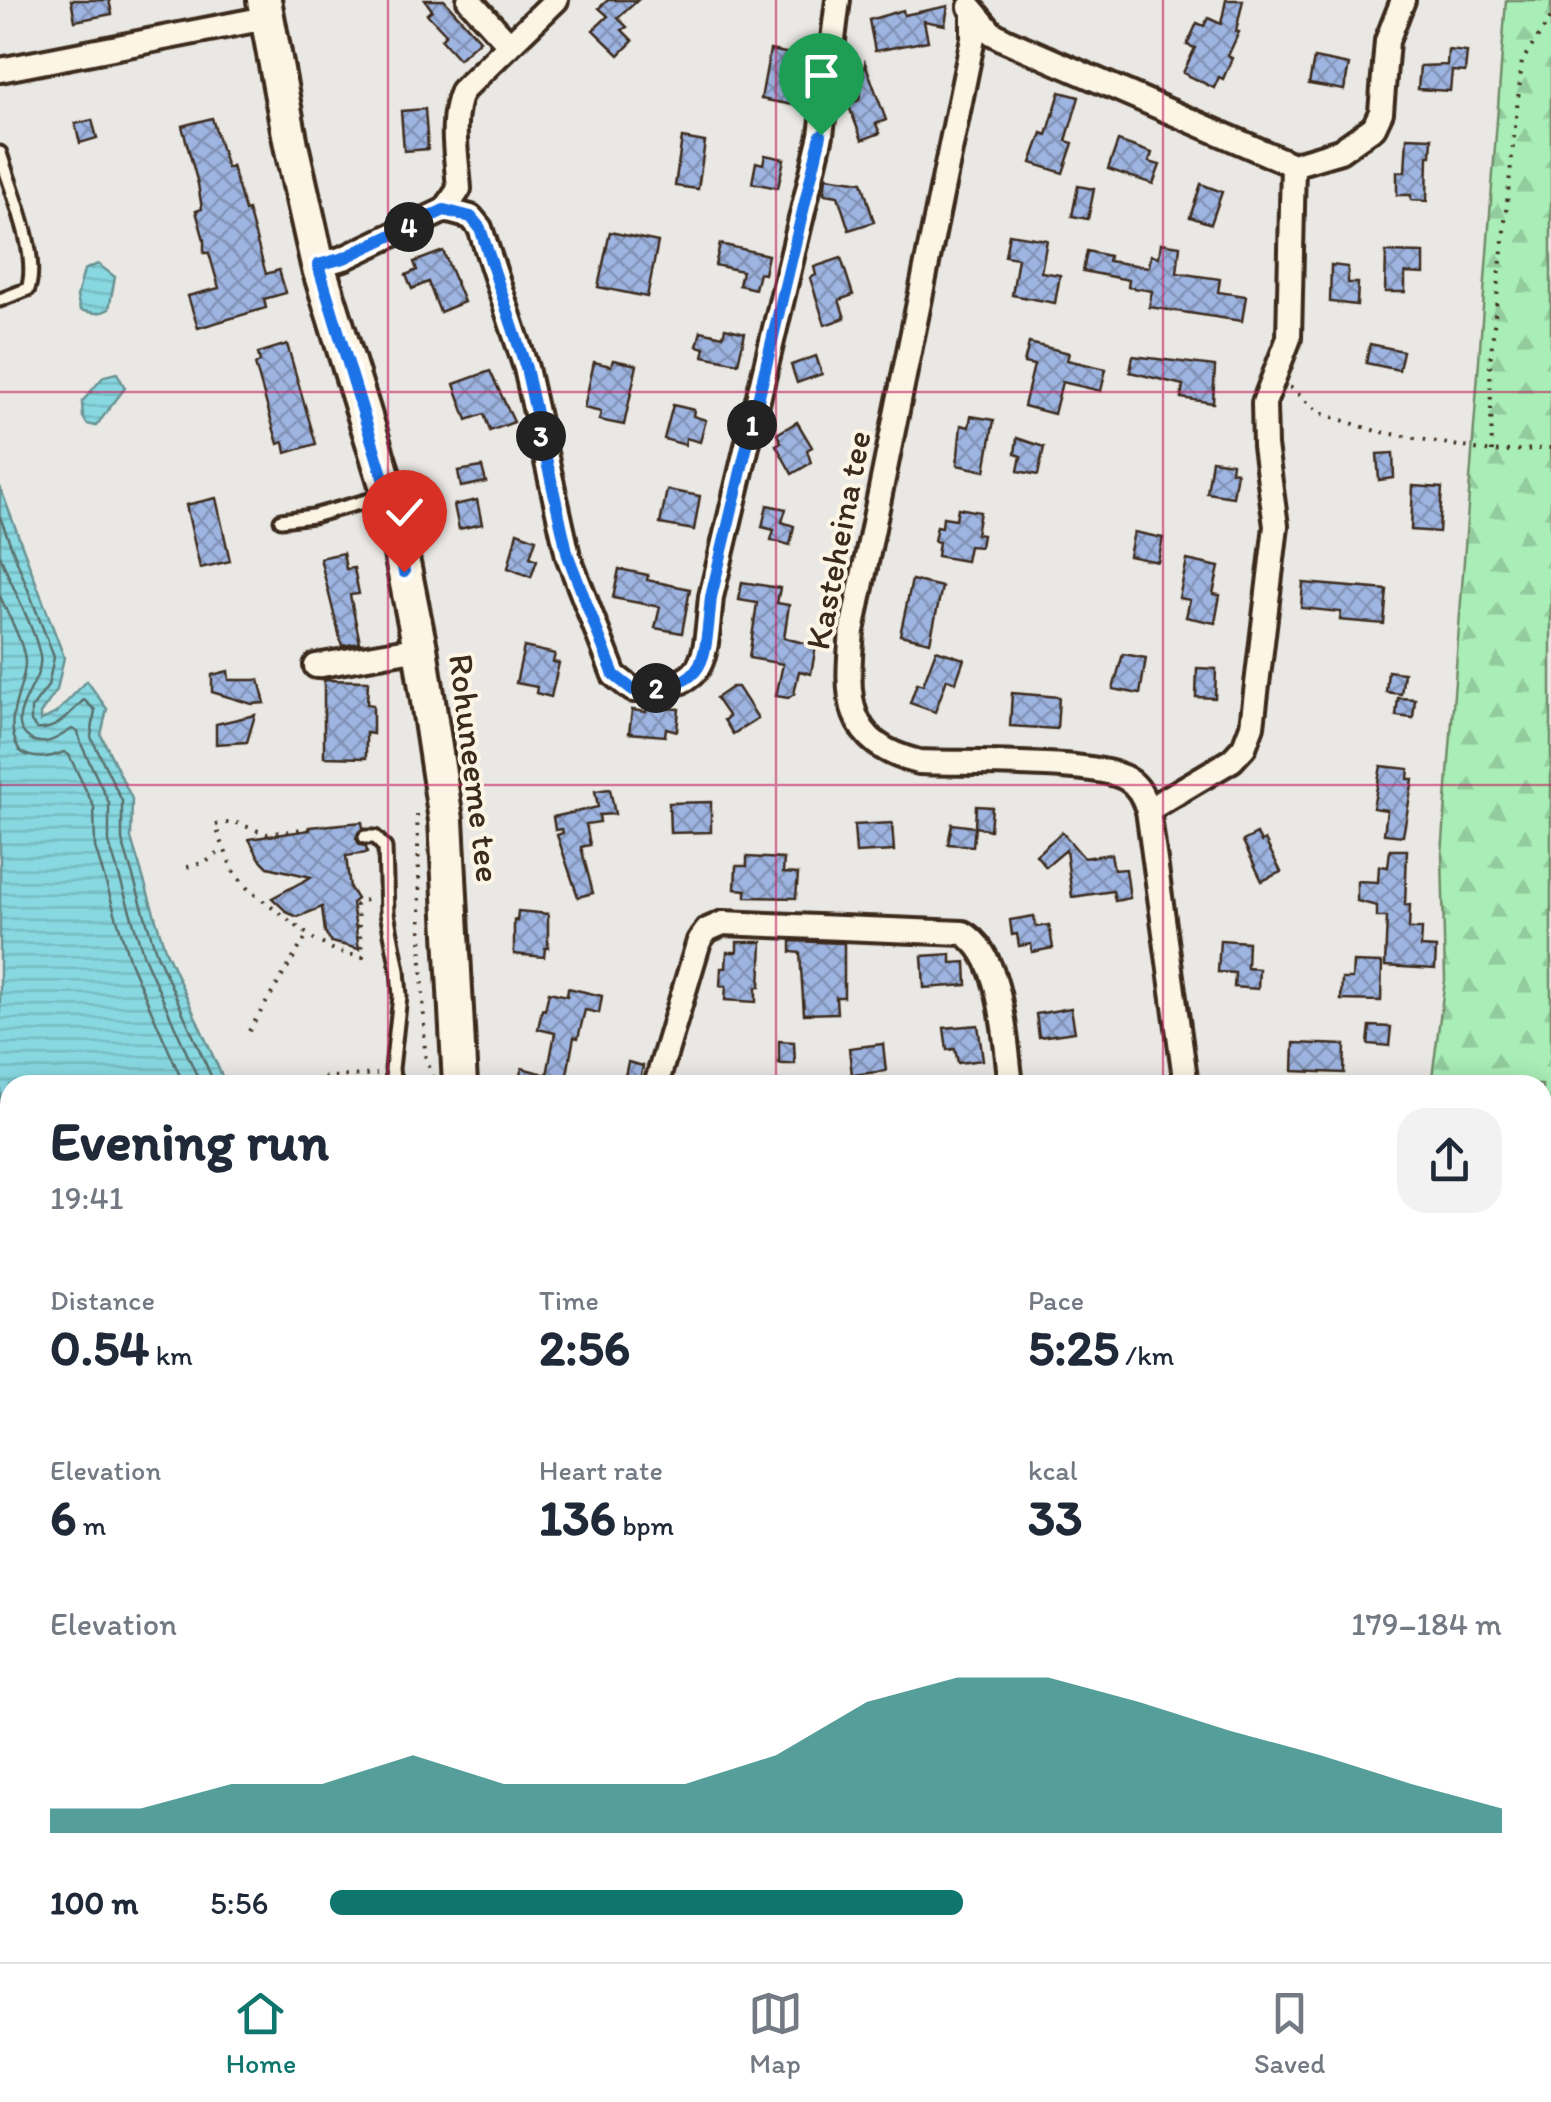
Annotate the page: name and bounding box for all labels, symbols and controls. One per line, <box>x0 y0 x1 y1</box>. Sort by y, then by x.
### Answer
pin <box>779 33 864 136</box>
icon: arrive <box>794 48 849 103</box>
pin: 4 <box>384 202 434 252</box>
text: 4 <box>401 210 417 244</box>
pin: 1 <box>727 400 777 450</box>
text: 1 <box>746 408 759 442</box>
pin: 3 <box>516 411 566 461</box>
text: 3 <box>533 419 549 453</box>
street label: Kasteheina tee <box>796 427 880 653</box>
pin <box>362 470 447 573</box>
icon: check <box>377 485 432 540</box>
street label: Rohuneeme tee <box>440 651 510 885</box>
pin: 2 <box>631 663 681 713</box>
text: 2 <box>649 671 663 705</box>
text: Evening run <box>50 1108 329 1174</box>
button: share <box>1397 1108 1502 1213</box>
text: 19:41 <box>50 1179 124 1217</box>
text: Distance <box>50 1283 155 1317</box>
text: Time <box>539 1283 599 1317</box>
text: Pace <box>1028 1283 1084 1317</box>
text: 0.54 <box>50 1317 149 1378</box>
text: 2:56 <box>539 1317 630 1378</box>
text: 5:25 <box>1028 1317 1119 1378</box>
text: km <box>149 1338 193 1372</box>
text: /km <box>1119 1338 1174 1372</box>
text: Elevation <box>50 1453 161 1487</box>
text: Heart rate <box>539 1453 663 1487</box>
text: kcal <box>1028 1453 1078 1487</box>
text: 6 <box>50 1487 76 1548</box>
text: 136 <box>539 1487 616 1548</box>
text: 33 <box>1028 1487 1083 1548</box>
text: m <box>76 1508 106 1542</box>
text: bpm <box>616 1508 674 1542</box>
text: Elevation <box>50 1605 177 1643</box>
text: 179–184 m <box>1351 1605 1502 1643</box>
text: 100 m <box>50 1884 138 1922</box>
text: 5:56 <box>210 1884 268 1922</box>
tab: Home <box>226 1986 296 2080</box>
tab: Map <box>748 1986 803 2080</box>
tab: Saved <box>1254 1986 1325 2080</box>

